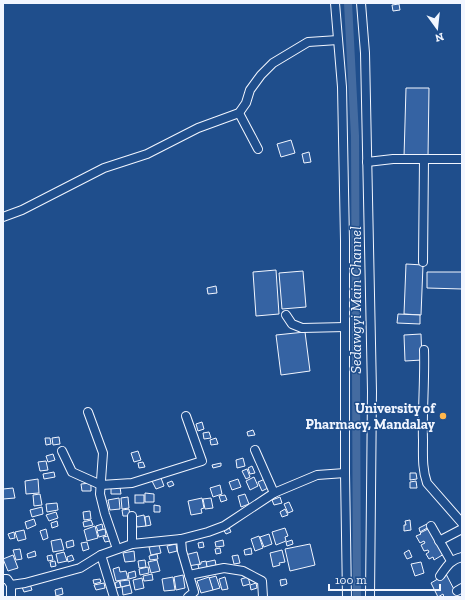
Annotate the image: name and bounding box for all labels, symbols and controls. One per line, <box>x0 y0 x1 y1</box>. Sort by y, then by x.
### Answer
north arrow <box>417 8 457 48</box>
text: N <box>433 30 445 45</box>
water label: Sedawgyi Main Channel <box>347 226 365 374</box>
place label: University of Pharmacy, Mandalay <box>306 400 436 433</box>
marker: University of Pharmacy, Mandalay <box>438 411 448 421</box>
scale bar <box>329 566 440 592</box>
text: 100 m <box>335 573 367 587</box>

